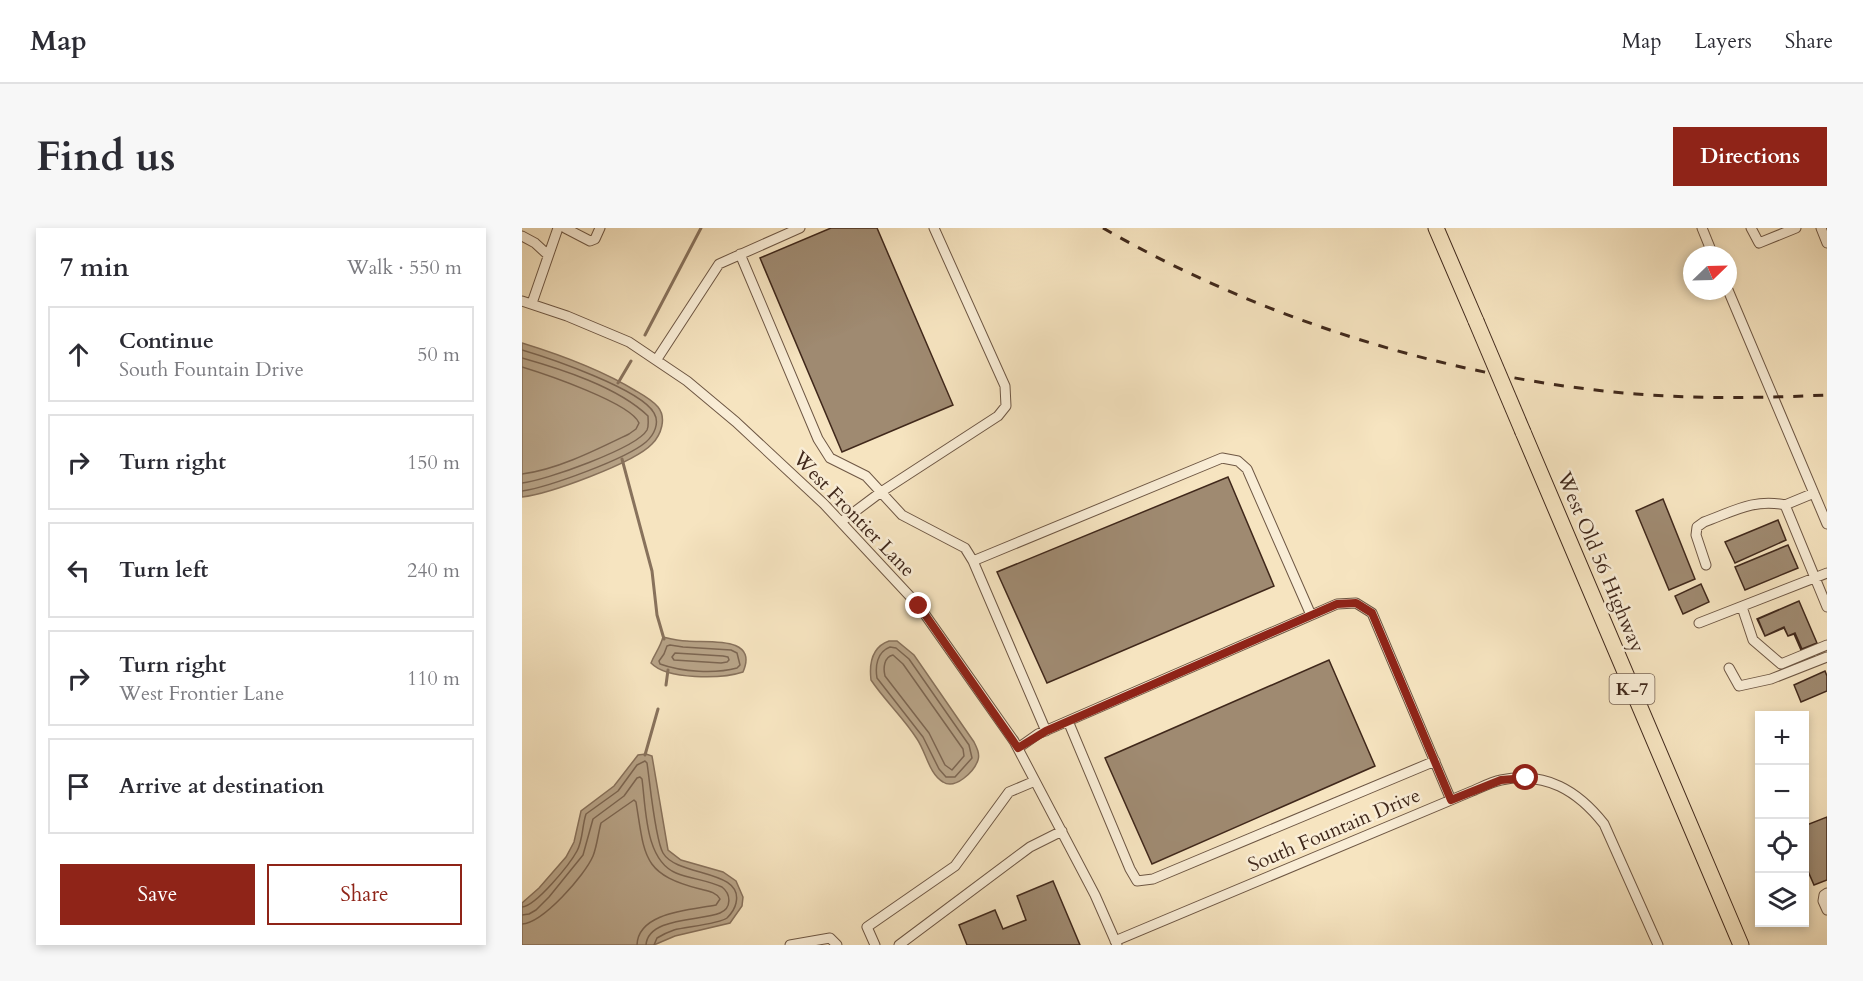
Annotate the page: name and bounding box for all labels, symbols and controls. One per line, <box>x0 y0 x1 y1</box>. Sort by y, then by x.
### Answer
text: Map <box>30 22 87 60</box>
text: Map <box>1622 27 1662 56</box>
text: Layers <box>1695 27 1752 56</box>
text: Share <box>1785 27 1833 56</box>
button: Directions <box>1673 127 1827 186</box>
text: Find us <box>36 128 176 185</box>
north arrow <box>1683 246 1737 300</box>
text: 7 min <box>60 250 129 285</box>
text: Walk · 550 m <box>347 254 462 281</box>
text: Continue <box>119 326 214 356</box>
icon: ahead <box>62 338 95 371</box>
text: 50 m <box>417 341 460 368</box>
text: South Fountain Drive <box>119 356 304 383</box>
street label: West Frontier Lane <box>786 444 921 583</box>
icon: right <box>62 446 95 479</box>
text: Turn right <box>119 447 226 477</box>
text: 150 m <box>407 449 460 476</box>
street label: West Old 56 Highway <box>1550 467 1651 657</box>
icon: left <box>62 554 95 587</box>
text: Turn left <box>119 555 208 585</box>
text: 240 m <box>407 557 460 584</box>
route end <box>905 592 931 618</box>
text: Turn right <box>119 650 226 680</box>
icon: right <box>62 662 95 695</box>
text: 110 m <box>407 665 460 692</box>
road number: K-7 <box>1610 674 1654 704</box>
text: West Frontier Lane <box>119 680 284 707</box>
map controls <box>1755 711 1809 927</box>
button: + <box>1755 711 1809 765</box>
route start <box>1512 764 1538 790</box>
button: − <box>1755 765 1809 819</box>
icon: arrive <box>62 770 95 803</box>
text: Arrive at destination <box>119 771 324 801</box>
street label: South Fountain Drive <box>1244 781 1424 879</box>
button: locate <box>1755 819 1809 873</box>
button: Save <box>60 864 255 925</box>
button: Share <box>267 864 462 925</box>
button: layers <box>1755 873 1809 927</box>

